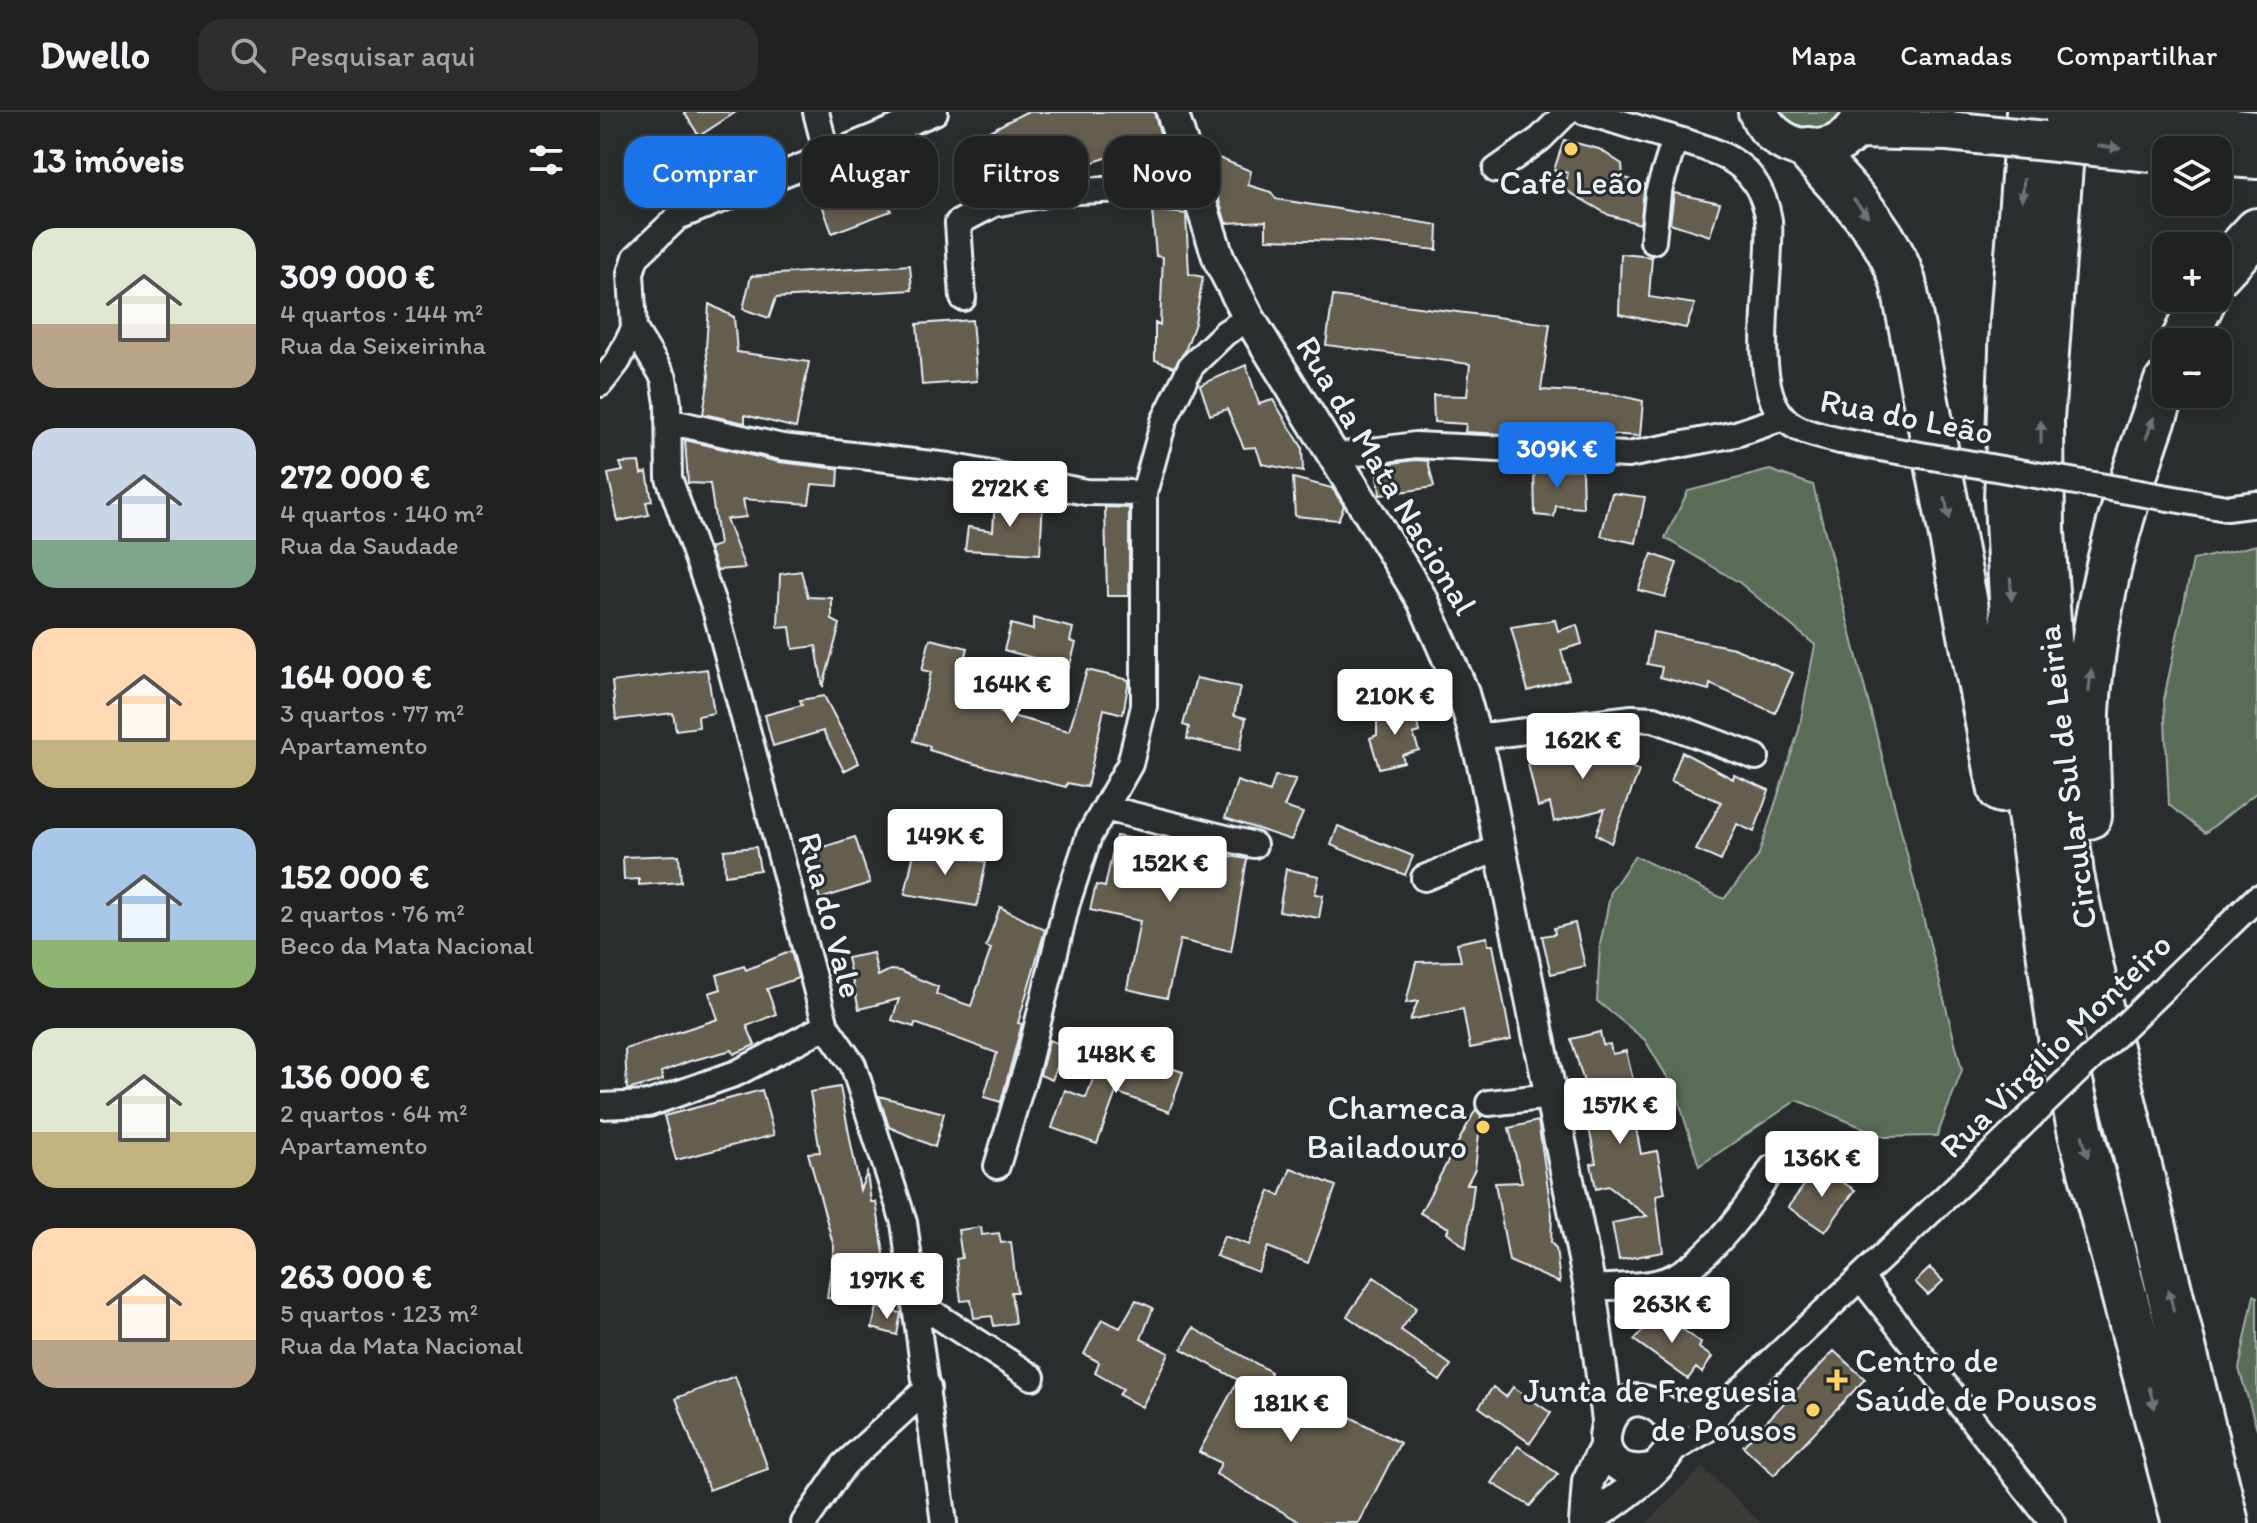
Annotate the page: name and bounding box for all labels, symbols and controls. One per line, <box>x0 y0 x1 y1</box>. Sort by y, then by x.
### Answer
search box <box>198 19 758 91</box>
text: Dwello <box>40 32 150 78</box>
icon: search <box>226 33 270 77</box>
text: Pesquisar aqui <box>290 37 475 74</box>
text: Mapa <box>1791 38 1856 72</box>
text: Camadas <box>1900 38 2012 72</box>
text: Compartilhar <box>2056 38 2217 72</box>
chip: Comprar <box>624 136 786 208</box>
chip: Alugar <box>802 136 938 208</box>
chip: Filtros <box>954 136 1088 208</box>
chip: Novo <box>1104 136 1220 208</box>
map controls <box>2152 136 2232 408</box>
button: layers <box>2152 136 2232 216</box>
icon: filters <box>524 138 568 182</box>
text: 13 imóveis <box>32 140 185 181</box>
marker: Café Leão <box>1562 140 1580 158</box>
one-way arrow <box>2097 141 2122 154</box>
place label: Café Leão <box>1499 162 1643 203</box>
one-way arrow <box>2016 178 2029 203</box>
one-way arrow <box>1852 198 1869 218</box>
button: + <box>2152 232 2232 312</box>
text: 309 000 € <box>280 256 435 297</box>
icon: home <box>96 260 192 356</box>
text: 4 quartos · 144 m² <box>280 297 483 329</box>
street label: Rua da Mata Nacional <box>1287 328 1486 623</box>
button: − <box>2152 328 2232 408</box>
text: Rua da Seixeirinha <box>280 329 486 361</box>
street label: Rua do Leão <box>1817 380 1997 453</box>
one-way arrow <box>2144 416 2157 440</box>
one-way arrow <box>2035 419 2047 444</box>
pin: 309K € <box>1492 422 1622 490</box>
text: 309K € <box>1516 432 1598 464</box>
text: 272 000 € <box>280 456 430 497</box>
icon: home <box>96 460 192 556</box>
pin: 272K € <box>945 461 1075 529</box>
text: 272K € <box>971 471 1049 503</box>
one-way arrow <box>1942 496 1954 521</box>
text: 4 quartos · 140 m² <box>280 497 484 529</box>
text: Rua da Saudade <box>280 529 459 561</box>
one-way arrow <box>2004 577 2017 602</box>
street label: Circular Sul de Leiria <box>2027 622 2105 931</box>
text: 164 000 € <box>280 656 432 697</box>
pin: 164K € <box>947 657 1077 725</box>
icon: home <box>96 660 192 756</box>
text: 164K € <box>973 667 1051 699</box>
one-way arrow <box>2084 668 2097 693</box>
pin: 210K € <box>1330 669 1460 737</box>
text: 210K € <box>1355 679 1435 711</box>
text: 3 quartos · 77 m² <box>280 697 464 729</box>
pin: 162K € <box>1518 713 1648 781</box>
text: 162K € <box>1545 723 1621 755</box>
text: Apartamento <box>280 729 428 761</box>
pin: 149K € <box>880 809 1010 877</box>
text: 149K € <box>906 819 984 851</box>
street label: Rua do Vale <box>789 828 872 1002</box>
pin: 152K € <box>1105 836 1235 904</box>
text: 152K € <box>1132 846 1208 878</box>
text: 152 000 € <box>280 856 429 897</box>
icon: home <box>96 860 192 956</box>
text: 2 quartos · 76 m² <box>280 897 465 929</box>
street label: Rua Virgílio Monteiro <box>1931 924 2180 1167</box>
text: Beco da Mata Nacional <box>280 929 534 961</box>
pin: 148K € <box>1051 1027 1181 1095</box>
text: 148K € <box>1076 1037 1156 1069</box>
text: 136 000 € <box>280 1056 430 1097</box>
icon: home <box>96 1060 192 1156</box>
pin: 157K € <box>1555 1078 1685 1146</box>
place label: Charneca Bailadouro <box>1306 1087 1467 1167</box>
text: 157K € <box>1582 1088 1658 1120</box>
text: 2 quartos · 64 m² <box>280 1097 468 1129</box>
marker: Charneca Bailadouro <box>1474 1118 1492 1136</box>
text: Apartamento <box>280 1129 428 1161</box>
pin: 136K € <box>1757 1131 1887 1199</box>
one-way arrow <box>2079 1135 2092 1159</box>
text: 136K € <box>1783 1141 1861 1173</box>
pin: 197K € <box>822 1253 952 1321</box>
text: 263 000 € <box>280 1256 432 1297</box>
icon: home <box>96 1260 192 1356</box>
text: 197K € <box>849 1263 925 1295</box>
pin: 263K € <box>1607 1277 1737 1345</box>
text: 263K € <box>1633 1287 1711 1319</box>
one-way arrow <box>2164 1287 2177 1312</box>
text: 5 quartos · 123 m² <box>280 1297 478 1329</box>
text: Rua da Mata Nacional <box>280 1329 523 1361</box>
place label: Centro de Saúde de Pousos <box>1855 1340 2098 1420</box>
marker: Centro de Saúde de Pousos <box>1826 1369 1848 1391</box>
place label: Junta de Freguesia de Pousos <box>1523 1370 1797 1450</box>
pin: 181K € <box>1226 1376 1356 1444</box>
text: 181K € <box>1253 1386 1329 1418</box>
one-way arrow <box>2146 1386 2159 1410</box>
marker: Junta de Freguesia de Pousos <box>1804 1401 1822 1419</box>

